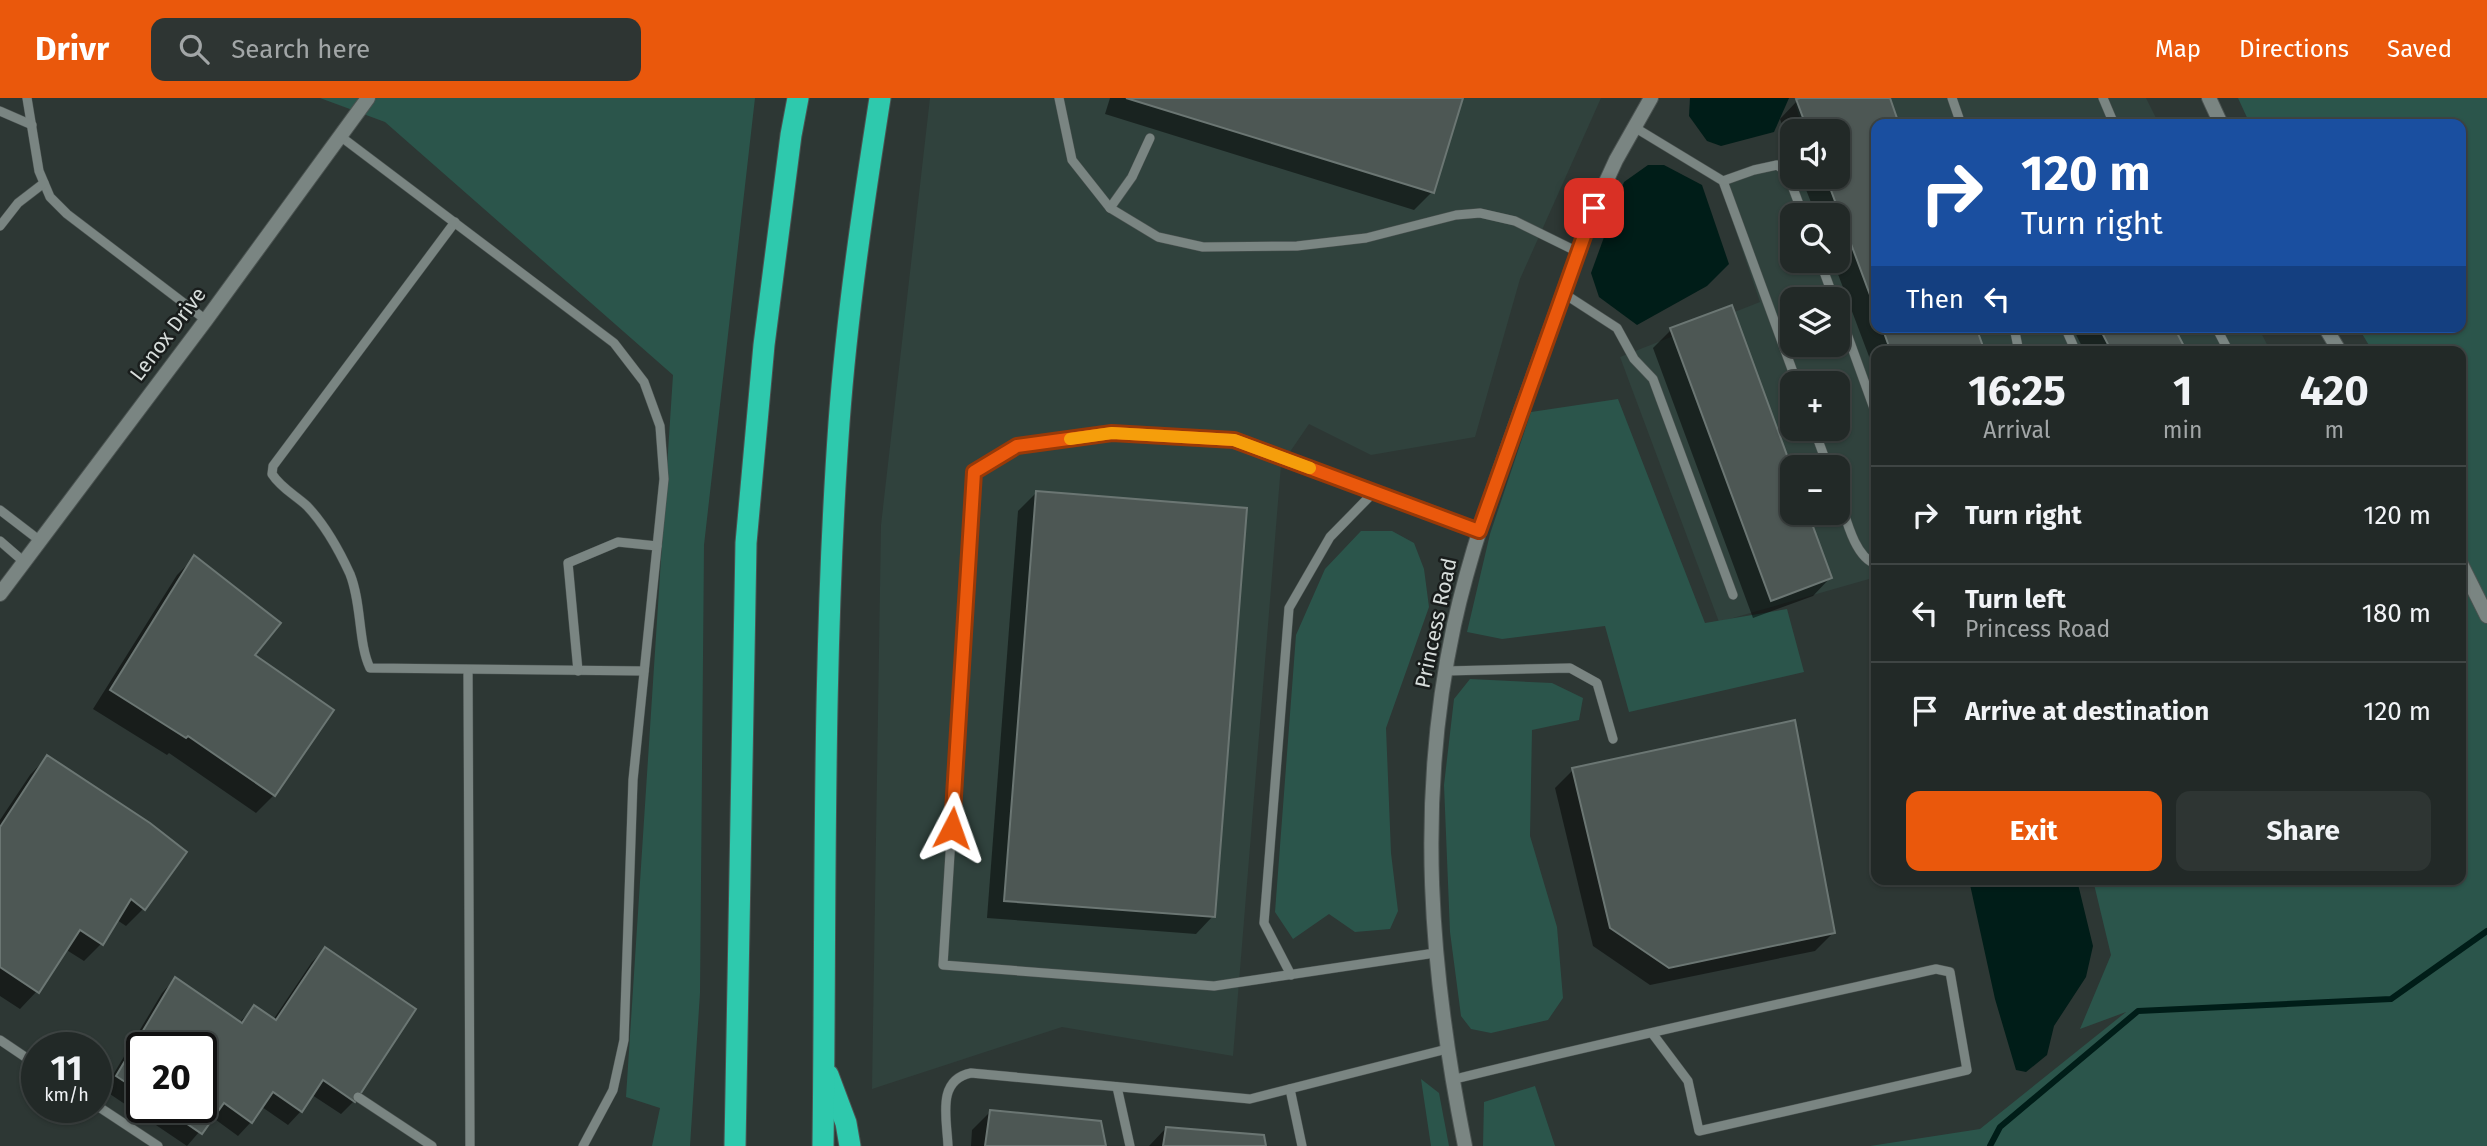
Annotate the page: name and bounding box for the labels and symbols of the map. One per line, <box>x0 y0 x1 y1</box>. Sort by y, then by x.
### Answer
pin <box>1564 178 1624 238</box>
street label: Lenox Drive <box>124 282 212 386</box>
street label: Princess Road <box>1410 555 1462 691</box>
position arrow <box>915 791 989 865</box>
speed limit sign: 20 <box>126 1032 217 1123</box>

